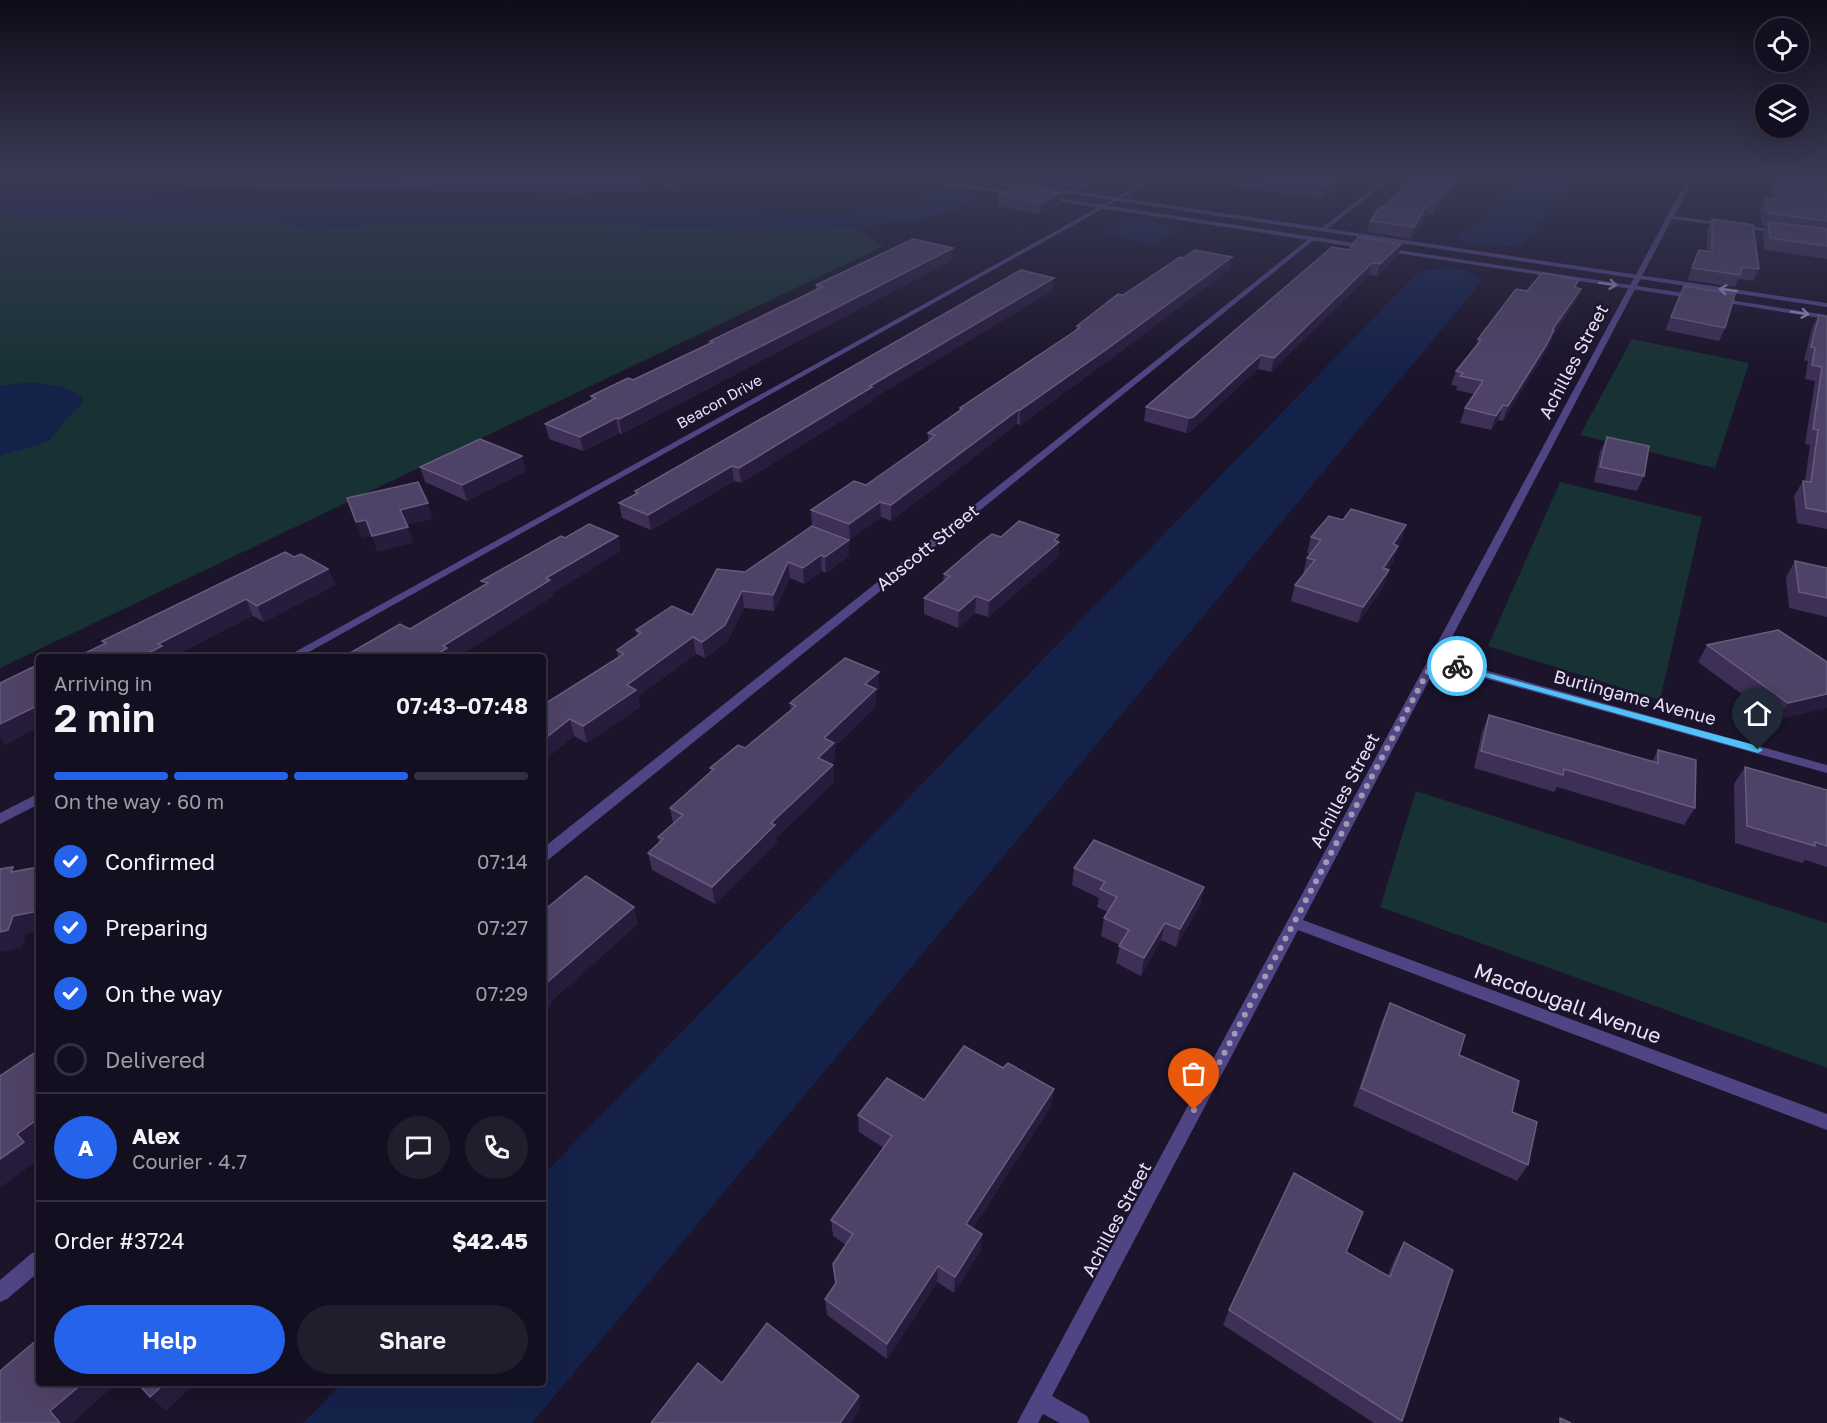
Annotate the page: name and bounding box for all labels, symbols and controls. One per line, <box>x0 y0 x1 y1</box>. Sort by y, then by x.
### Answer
map controls <box>1755 18 1809 138</box>
button: locate <box>1755 18 1809 72</box>
button: layers <box>1755 84 1809 138</box>
one-way arrow <box>1597 278 1617 289</box>
one-way arrow <box>1718 285 1738 296</box>
street label: Achilles Street <box>1534 300 1612 422</box>
one-way arrow <box>1790 308 1810 319</box>
street label: Beacon Drive <box>673 370 765 432</box>
street label: Abscott Street <box>871 499 983 595</box>
courier <box>1427 636 1487 696</box>
icon: bike <box>1441 650 1474 683</box>
street label: Burlingame Avenue <box>1551 665 1719 729</box>
text: Arriving in <box>54 671 152 695</box>
pin <box>1732 688 1783 750</box>
text: 07:43–07:48 <box>396 692 528 719</box>
text: 2 min <box>54 694 155 741</box>
icon: home <box>1741 697 1774 730</box>
street label: Achilles Street <box>1305 729 1383 851</box>
text: On the way · 60 m <box>54 789 224 813</box>
icon: check <box>54 845 87 878</box>
text: Confirmed <box>105 848 215 875</box>
text: 07:14 <box>477 849 528 873</box>
icon: check <box>54 911 87 944</box>
text: Preparing <box>105 914 208 941</box>
text: 07:27 <box>477 915 528 939</box>
street label: Macdougall Avenue <box>1471 957 1665 1049</box>
icon: check <box>54 977 87 1010</box>
text: On the way <box>105 980 223 1007</box>
text: 07:29 <box>475 981 528 1005</box>
text: Delivered <box>105 1046 205 1073</box>
pin <box>1168 1048 1219 1110</box>
icon: bag <box>1177 1057 1210 1090</box>
button: chat <box>387 1116 450 1179</box>
button: phone <box>465 1116 528 1179</box>
text: Alex <box>132 1122 180 1149</box>
text: A <box>78 1134 93 1161</box>
text: Courier · 4.7 <box>132 1149 247 1173</box>
street label: Achilles Street <box>1077 1158 1155 1280</box>
text: Order #3724 <box>54 1227 185 1254</box>
text: $42.45 <box>452 1227 528 1254</box>
button: Help <box>54 1305 285 1374</box>
button: Share <box>297 1305 528 1374</box>

